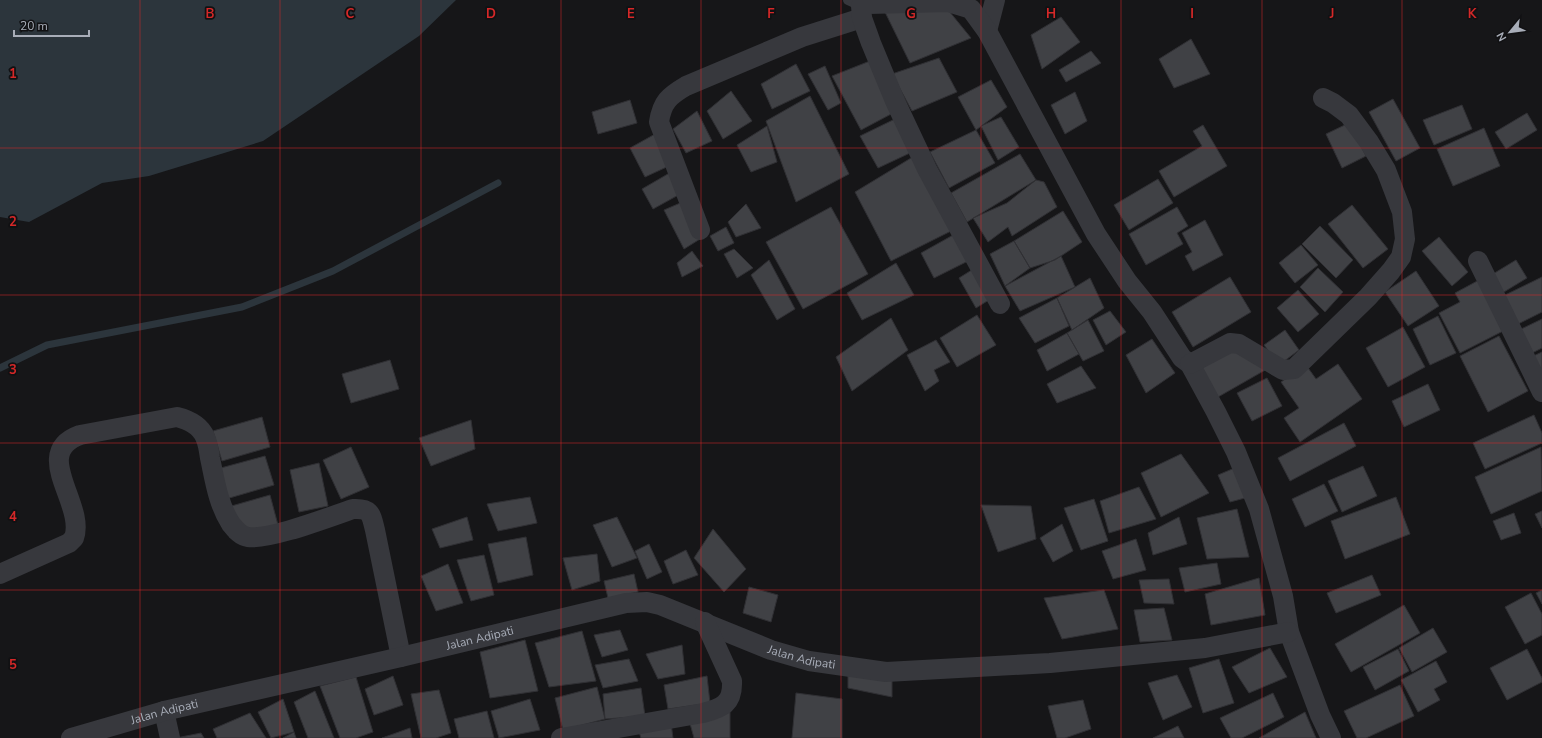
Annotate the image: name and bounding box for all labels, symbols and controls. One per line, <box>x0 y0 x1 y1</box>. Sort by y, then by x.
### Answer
text: B <box>206 5 215 23</box>
text: C <box>346 5 355 23</box>
text: D <box>486 5 496 23</box>
text: E <box>627 5 635 23</box>
text: F <box>767 5 775 23</box>
text: G <box>906 5 916 23</box>
text: H <box>1046 5 1056 23</box>
text: I <box>1190 5 1194 23</box>
text: J <box>1329 5 1334 23</box>
text: K <box>1468 5 1477 23</box>
scale bar <box>14 12 89 38</box>
north arrow <box>1490 12 1530 52</box>
text: 20 m <box>20 18 48 34</box>
text: N <box>1493 29 1510 44</box>
text: 1 <box>9 65 17 83</box>
text: 2 <box>9 213 17 231</box>
text: 3 <box>9 361 17 379</box>
text: 4 <box>9 508 17 526</box>
street label: Jalan Adipati <box>443 622 515 654</box>
street label: Jalan Adipati <box>764 641 836 673</box>
text: 5 <box>9 656 17 674</box>
street label: Jalan Adipati <box>128 696 200 729</box>

